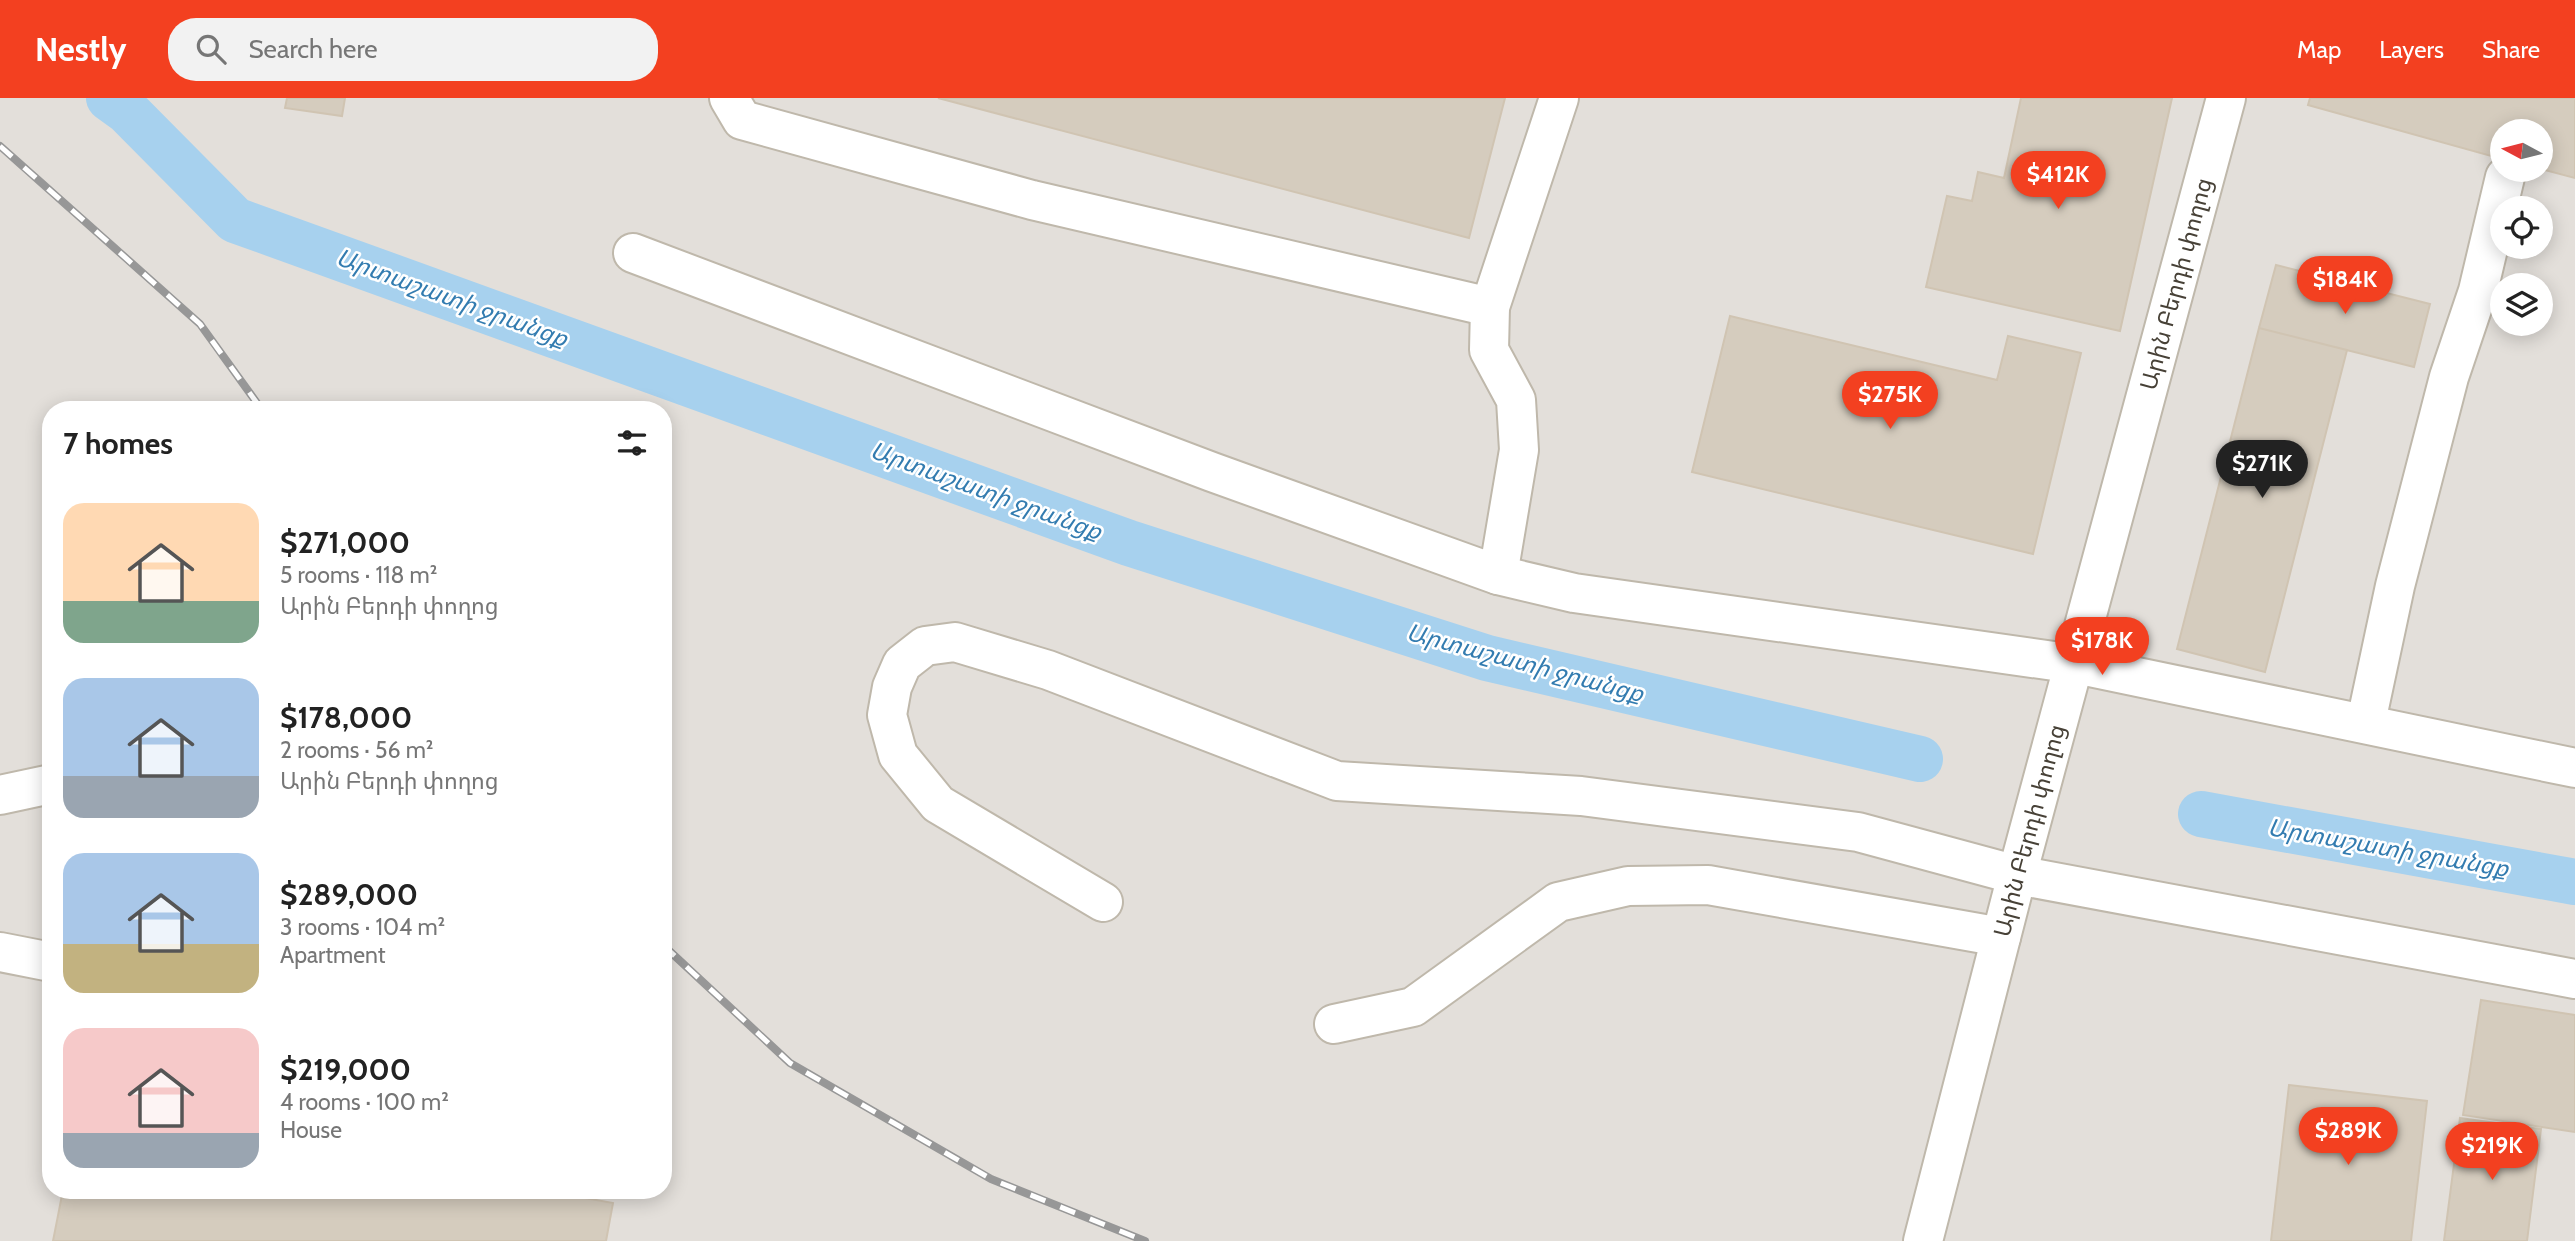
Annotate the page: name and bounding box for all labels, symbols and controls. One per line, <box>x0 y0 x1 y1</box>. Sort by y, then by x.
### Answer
search box <box>168 18 658 81</box>
text: Nestly <box>35 29 126 69</box>
icon: search <box>192 30 230 68</box>
text: Search here <box>248 33 378 65</box>
text: Map <box>2297 35 2341 64</box>
text: Layers <box>2379 35 2444 64</box>
text: Share <box>2482 35 2540 64</box>
north arrow <box>2490 119 2553 182</box>
map controls <box>2490 119 2553 336</box>
pin: $412K <box>2009 152 2107 211</box>
text: $412K <box>2027 160 2089 188</box>
street label: Արին Բերդի փողոց <box>2134 175 2218 393</box>
button: locate <box>2490 196 2553 259</box>
water label: Արտաշատի ջրանցք <box>332 242 573 353</box>
pin: $184K <box>2296 256 2394 316</box>
text: $184K <box>2313 265 2377 293</box>
button: layers <box>2490 273 2553 336</box>
pin: $275K <box>1841 372 1939 431</box>
text: $275K <box>1858 380 1922 408</box>
icon: filters <box>613 424 651 462</box>
text: 7 homes <box>63 425 173 462</box>
water label: Արտաշատի ջրանցք <box>866 435 1107 546</box>
pin: $271K <box>2213 440 2311 500</box>
text: $271K <box>2232 449 2292 477</box>
text: $271,000 <box>280 524 410 561</box>
icon: home <box>119 531 203 615</box>
text: 5 rooms · 118 m² <box>280 561 437 589</box>
text: Արին Բերդի փողոց <box>280 592 499 620</box>
water label: Արտաշատի ջրանցք <box>1403 617 1648 709</box>
pin: $178K <box>2053 618 2151 677</box>
text: $178K <box>2071 626 2133 654</box>
text: $178,000 <box>280 699 412 736</box>
icon: home <box>119 706 203 790</box>
street label: Արին Բերդի փողոց <box>1988 721 2071 940</box>
text: 2 rooms · 56 m² <box>280 736 434 764</box>
text: Արին Բերդի փողոց <box>280 767 499 795</box>
water label: Արտաշատի ջրանցք <box>2265 812 2512 883</box>
text: $289,000 <box>280 876 418 913</box>
icon: home <box>119 881 203 965</box>
text: 3 rooms · 104 m² <box>280 913 445 941</box>
text: Apartment <box>280 941 385 969</box>
text: $219,000 <box>280 1051 411 1088</box>
icon: home <box>119 1056 203 1140</box>
text: 4 rooms · 100 m² <box>280 1088 449 1116</box>
pin: $289K <box>2299 1108 2397 1167</box>
text: House <box>280 1116 342 1144</box>
text: $289K <box>2315 1116 2381 1144</box>
pin: $219K <box>2443 1122 2541 1182</box>
text: $219K <box>2461 1131 2523 1159</box>

